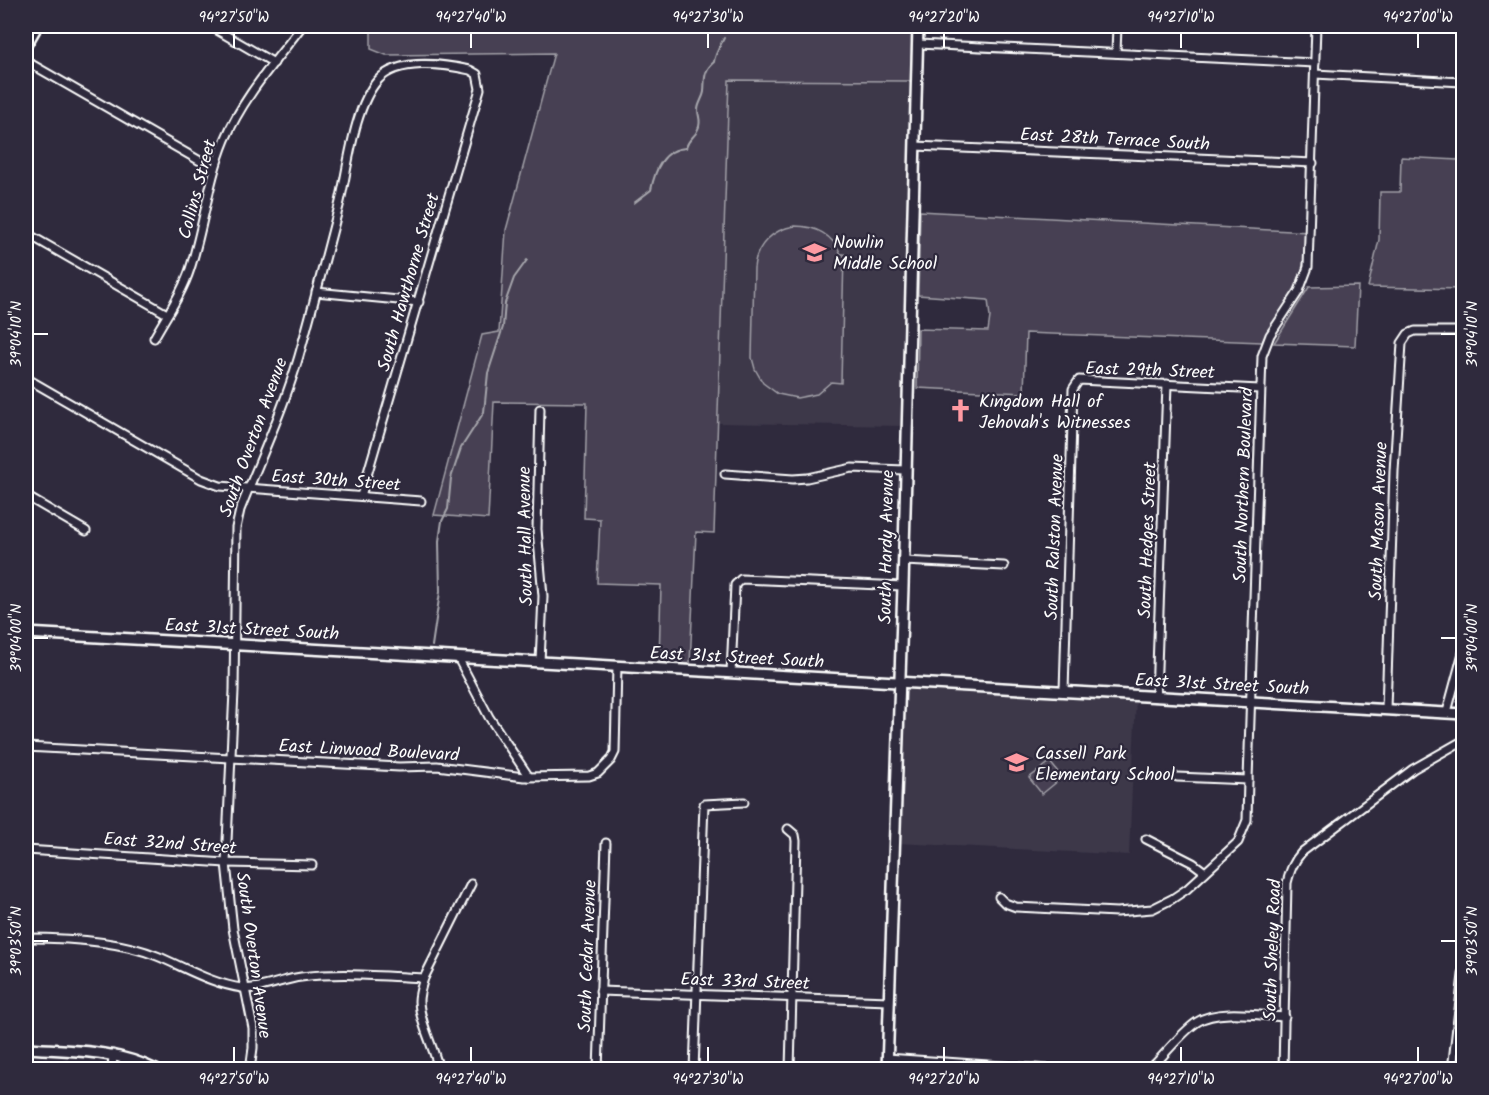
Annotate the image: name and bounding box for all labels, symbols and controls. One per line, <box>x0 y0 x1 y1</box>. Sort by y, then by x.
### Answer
text: 94°27'50"W <box>199 6 270 30</box>
text: 94°27'40"W <box>436 6 507 30</box>
text: 94°27'30"W <box>672 6 744 30</box>
text: 94°27'20"W <box>908 6 980 30</box>
text: 94°27'10"W <box>1147 6 1215 30</box>
text: 94°27'00"W <box>1383 6 1453 30</box>
street label: East 28th Terrace South <box>1019 121 1211 160</box>
street label: Collins Street <box>171 135 226 242</box>
street label: South Hawthorne Street <box>370 189 449 375</box>
place label: Nowlin Middle School <box>833 229 938 279</box>
school or university icon: Nowlin Middle School <box>802 239 828 265</box>
text: 39°04'10"N <box>5 301 29 367</box>
text: 39°04'10"N <box>1461 301 1485 367</box>
street label: South Overton Avenue <box>212 354 297 521</box>
street label: East 29th Street <box>1085 355 1216 388</box>
street label: South Northern Boulevard <box>1227 386 1262 583</box>
place label: Kingdom Hall of Jehovah's Witnesses <box>979 388 1131 438</box>
church icon: Kingdom Hall of Jehovah's Witnesses <box>948 398 974 424</box>
street label: South Mason Avenue <box>1362 441 1397 601</box>
street label: South Ralston Avenue <box>1038 454 1073 621</box>
street label: South Hedges Street <box>1131 460 1166 619</box>
street label: East 30th Street <box>270 463 403 501</box>
street label: South Hall Avenue <box>511 466 542 606</box>
street label: South Hardy Avenue <box>872 470 903 624</box>
text: 39°04'00"N <box>5 603 29 673</box>
text: 39°04'00"N <box>1461 603 1485 673</box>
street label: East 31st Street South <box>164 611 340 650</box>
street label: East 31st Street South <box>649 639 825 678</box>
street label: East 31st Street South <box>1134 666 1310 705</box>
street label: East Linwood Boulevard <box>278 732 461 771</box>
place label: Cassell Park Elementary School <box>1035 740 1176 790</box>
school or university icon: Cassell Park Elementary School <box>1004 750 1030 776</box>
street label: East 32nd Street <box>103 825 238 864</box>
street label: South Overton Avenue <box>226 870 279 1040</box>
street label: South Sheley Road <box>1257 878 1290 1021</box>
street label: South Cedar Avenue <box>571 879 606 1033</box>
text: 39°03'50"N <box>5 906 29 976</box>
text: 39°03'50"N <box>1461 906 1485 976</box>
street label: East 33rd Street <box>680 966 811 999</box>
text: 94°27'50"W <box>199 1068 270 1092</box>
text: 94°27'40"W <box>436 1068 507 1092</box>
text: 94°27'30"W <box>672 1068 744 1092</box>
text: 94°27'20"W <box>908 1068 980 1092</box>
text: 94°27'10"W <box>1147 1068 1215 1092</box>
text: 94°27'00"W <box>1383 1068 1453 1092</box>

